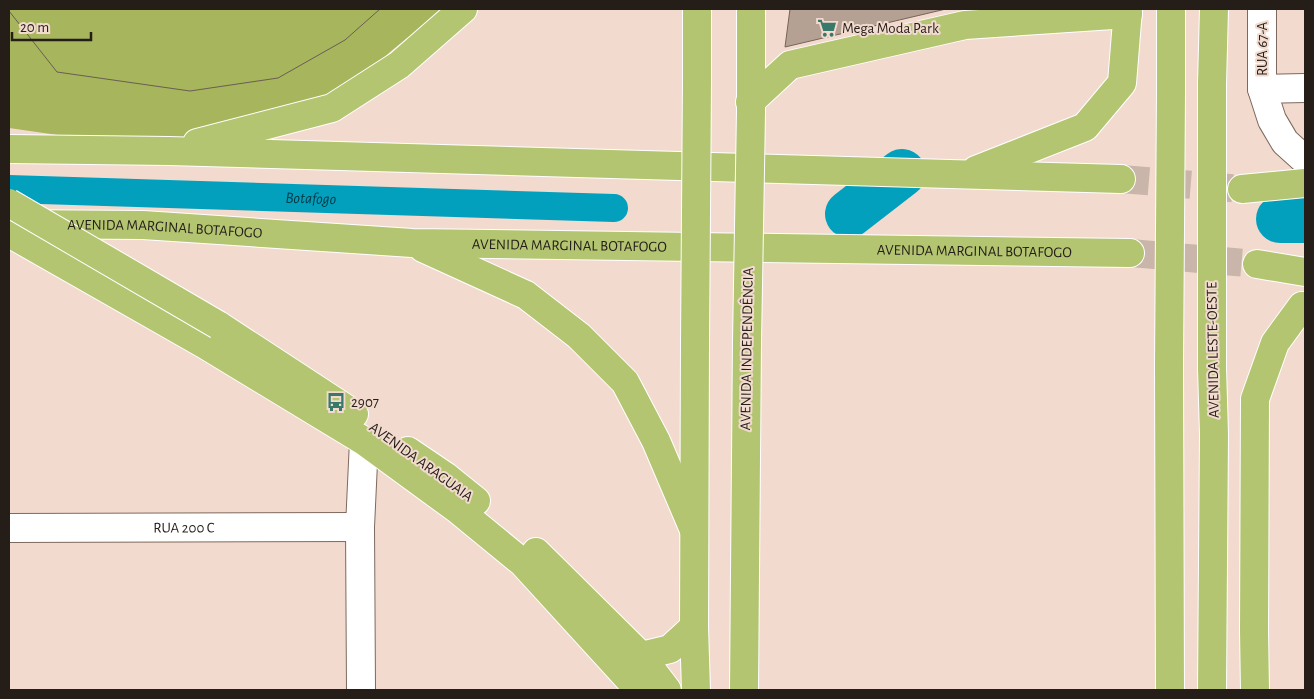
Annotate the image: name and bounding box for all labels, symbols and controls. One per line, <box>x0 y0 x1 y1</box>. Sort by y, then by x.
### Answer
scale bar <box>12 10 91 42</box>
supermarket icon: Mega Moda Park <box>816 17 838 39</box>
text: 20 m <box>20 20 49 35</box>
place label: Mega Moda Park <box>842 21 939 36</box>
street label: RUA 67-A <box>1255 22 1270 76</box>
water label: Botafogo <box>285 190 337 207</box>
street label: AVENIDA MARGINAL BOTAFOGO <box>67 217 263 240</box>
street label: AVENIDA MARGINAL BOTAFOGO <box>472 236 667 254</box>
street label: AVENIDA MARGINAL BOTAFOGO <box>877 242 1072 260</box>
street label: AVENIDA INDEPENDÊNCIA <box>737 267 756 431</box>
street label: AVENIDA LESTE-OESTE <box>1204 282 1222 418</box>
bus stop icon: 2907 <box>325 391 347 413</box>
place label: 2907 <box>351 395 379 410</box>
street label: AVENIDA ARAGUAIA <box>366 420 476 505</box>
street label: RUA 200 C <box>153 520 215 535</box>

